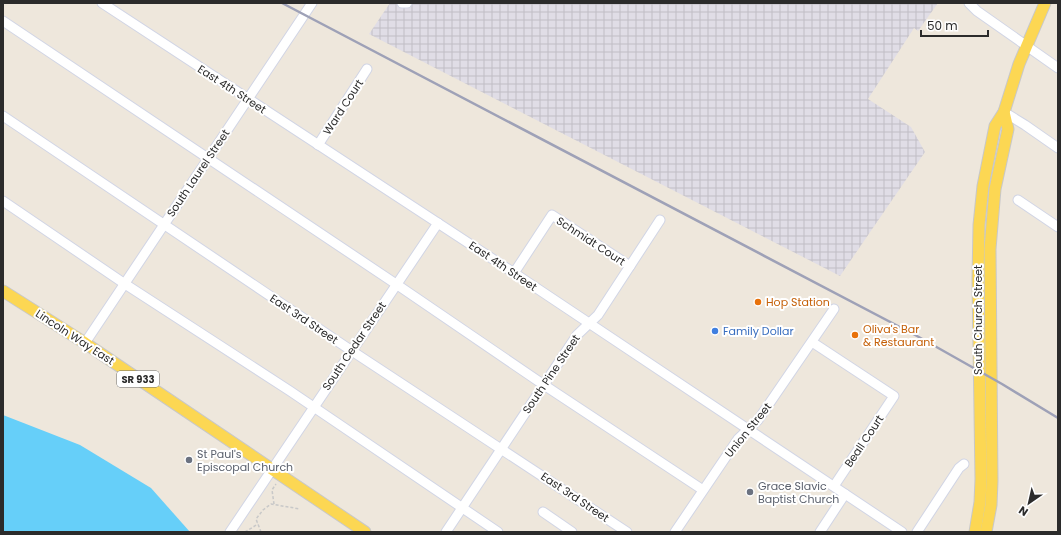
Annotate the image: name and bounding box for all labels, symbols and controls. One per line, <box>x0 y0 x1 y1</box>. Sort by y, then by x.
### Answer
scale bar <box>921 12 988 38</box>
text: 50 m <box>927 17 958 34</box>
street label: East 4th Street <box>195 61 269 117</box>
street label: Ward Court <box>319 76 367 138</box>
street label: South Laurel Street <box>163 126 233 220</box>
street label: Schmidt Court <box>553 213 629 269</box>
street label: East 4th Street <box>466 237 540 295</box>
street label: South Church Street <box>970 265 986 375</box>
street label: East 3rd Street <box>267 290 341 348</box>
place label: Hop Station <box>766 294 830 310</box>
marker: Hop Station <box>753 297 763 307</box>
street label: South Cedar Street <box>318 298 390 394</box>
street label: Lincoln Way East <box>32 306 118 368</box>
place label: Oliva's Bar & Restaurant <box>863 321 934 350</box>
place label: Family Dollar <box>723 323 794 339</box>
marker: Family Dollar <box>710 326 720 336</box>
marker: Oliva's Bar & Restaurant <box>850 330 860 340</box>
street label: South Pine Street <box>518 331 584 417</box>
road number: SR 933 <box>117 371 159 387</box>
street label: Union Street <box>721 399 775 461</box>
street label: Beall Court <box>841 412 887 470</box>
place label: St Paul's Episcopal Church <box>197 446 293 475</box>
marker: St Paul's Episcopal Church <box>184 455 194 465</box>
street label: East 3rd Street <box>538 468 612 526</box>
place label: Grace Slavic Baptist Church <box>758 478 839 507</box>
north arrow <box>1009 483 1049 523</box>
marker: Grace Slavic Baptist Church <box>745 487 755 497</box>
text: N <box>1016 502 1031 520</box>

